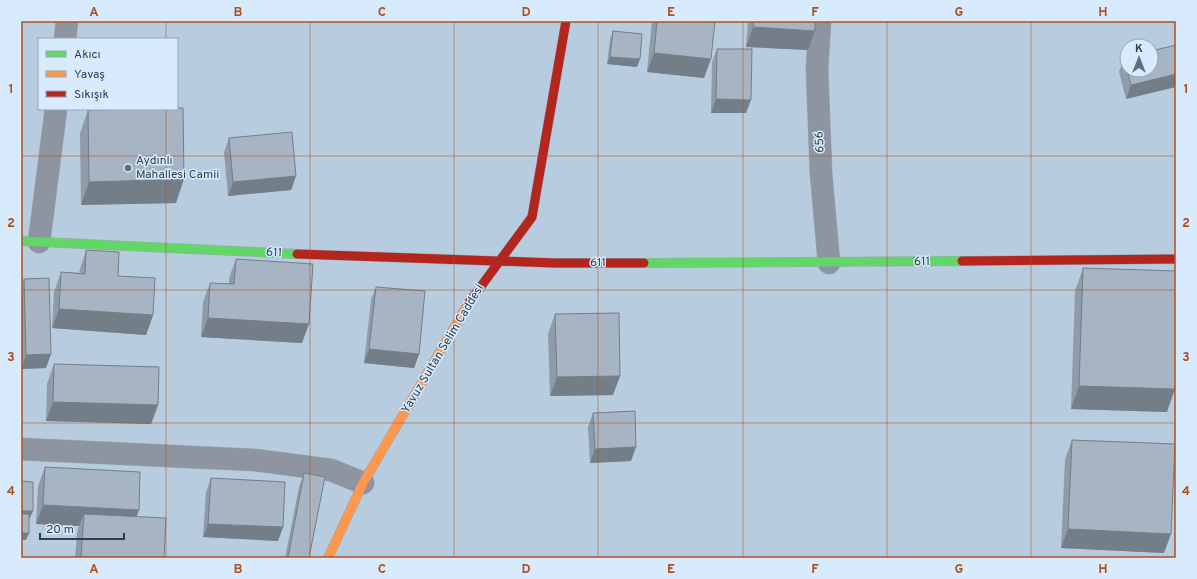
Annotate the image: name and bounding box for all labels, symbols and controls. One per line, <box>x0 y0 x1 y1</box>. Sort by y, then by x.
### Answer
text: A <box>89 5 99 21</box>
text: B <box>234 5 243 21</box>
text: C <box>378 5 386 21</box>
text: D <box>521 5 531 21</box>
text: E <box>667 5 675 21</box>
text: F <box>811 5 819 21</box>
text: G <box>955 5 964 21</box>
text: H <box>1098 5 1108 21</box>
legend <box>38 38 178 110</box>
north arrow <box>1119 38 1159 78</box>
text: K <box>1135 42 1143 56</box>
text: Akıcı <box>74 47 101 63</box>
text: Yavaş <box>74 67 105 83</box>
text: 1 <box>8 82 14 98</box>
text: 1 <box>1183 82 1189 98</box>
text: Sıkışık <box>74 87 109 103</box>
street label: 656 <box>812 131 828 153</box>
place label: Aydınlı Mahallesi Camii <box>136 153 219 183</box>
marker: Aydınlı Mahallesi Camii <box>123 163 133 173</box>
text: 2 <box>7 216 15 232</box>
text: 2 <box>1182 216 1190 232</box>
street label: 611 <box>266 245 282 261</box>
street label: 611 <box>914 254 930 270</box>
street label: 611 <box>590 255 606 271</box>
street label: Yavuz Sultan Selim Caddesi <box>398 282 488 416</box>
text: 3 <box>7 350 15 366</box>
text: 3 <box>1182 350 1190 366</box>
text: 4 <box>7 484 15 500</box>
text: 4 <box>1182 484 1190 500</box>
scale bar <box>40 515 124 541</box>
text: 20 m <box>46 522 74 538</box>
text: A <box>89 562 99 578</box>
text: B <box>234 562 243 578</box>
text: C <box>378 562 386 578</box>
text: D <box>521 562 531 578</box>
text: E <box>667 562 675 578</box>
text: F <box>811 562 819 578</box>
text: G <box>955 562 964 578</box>
text: H <box>1098 562 1108 578</box>

